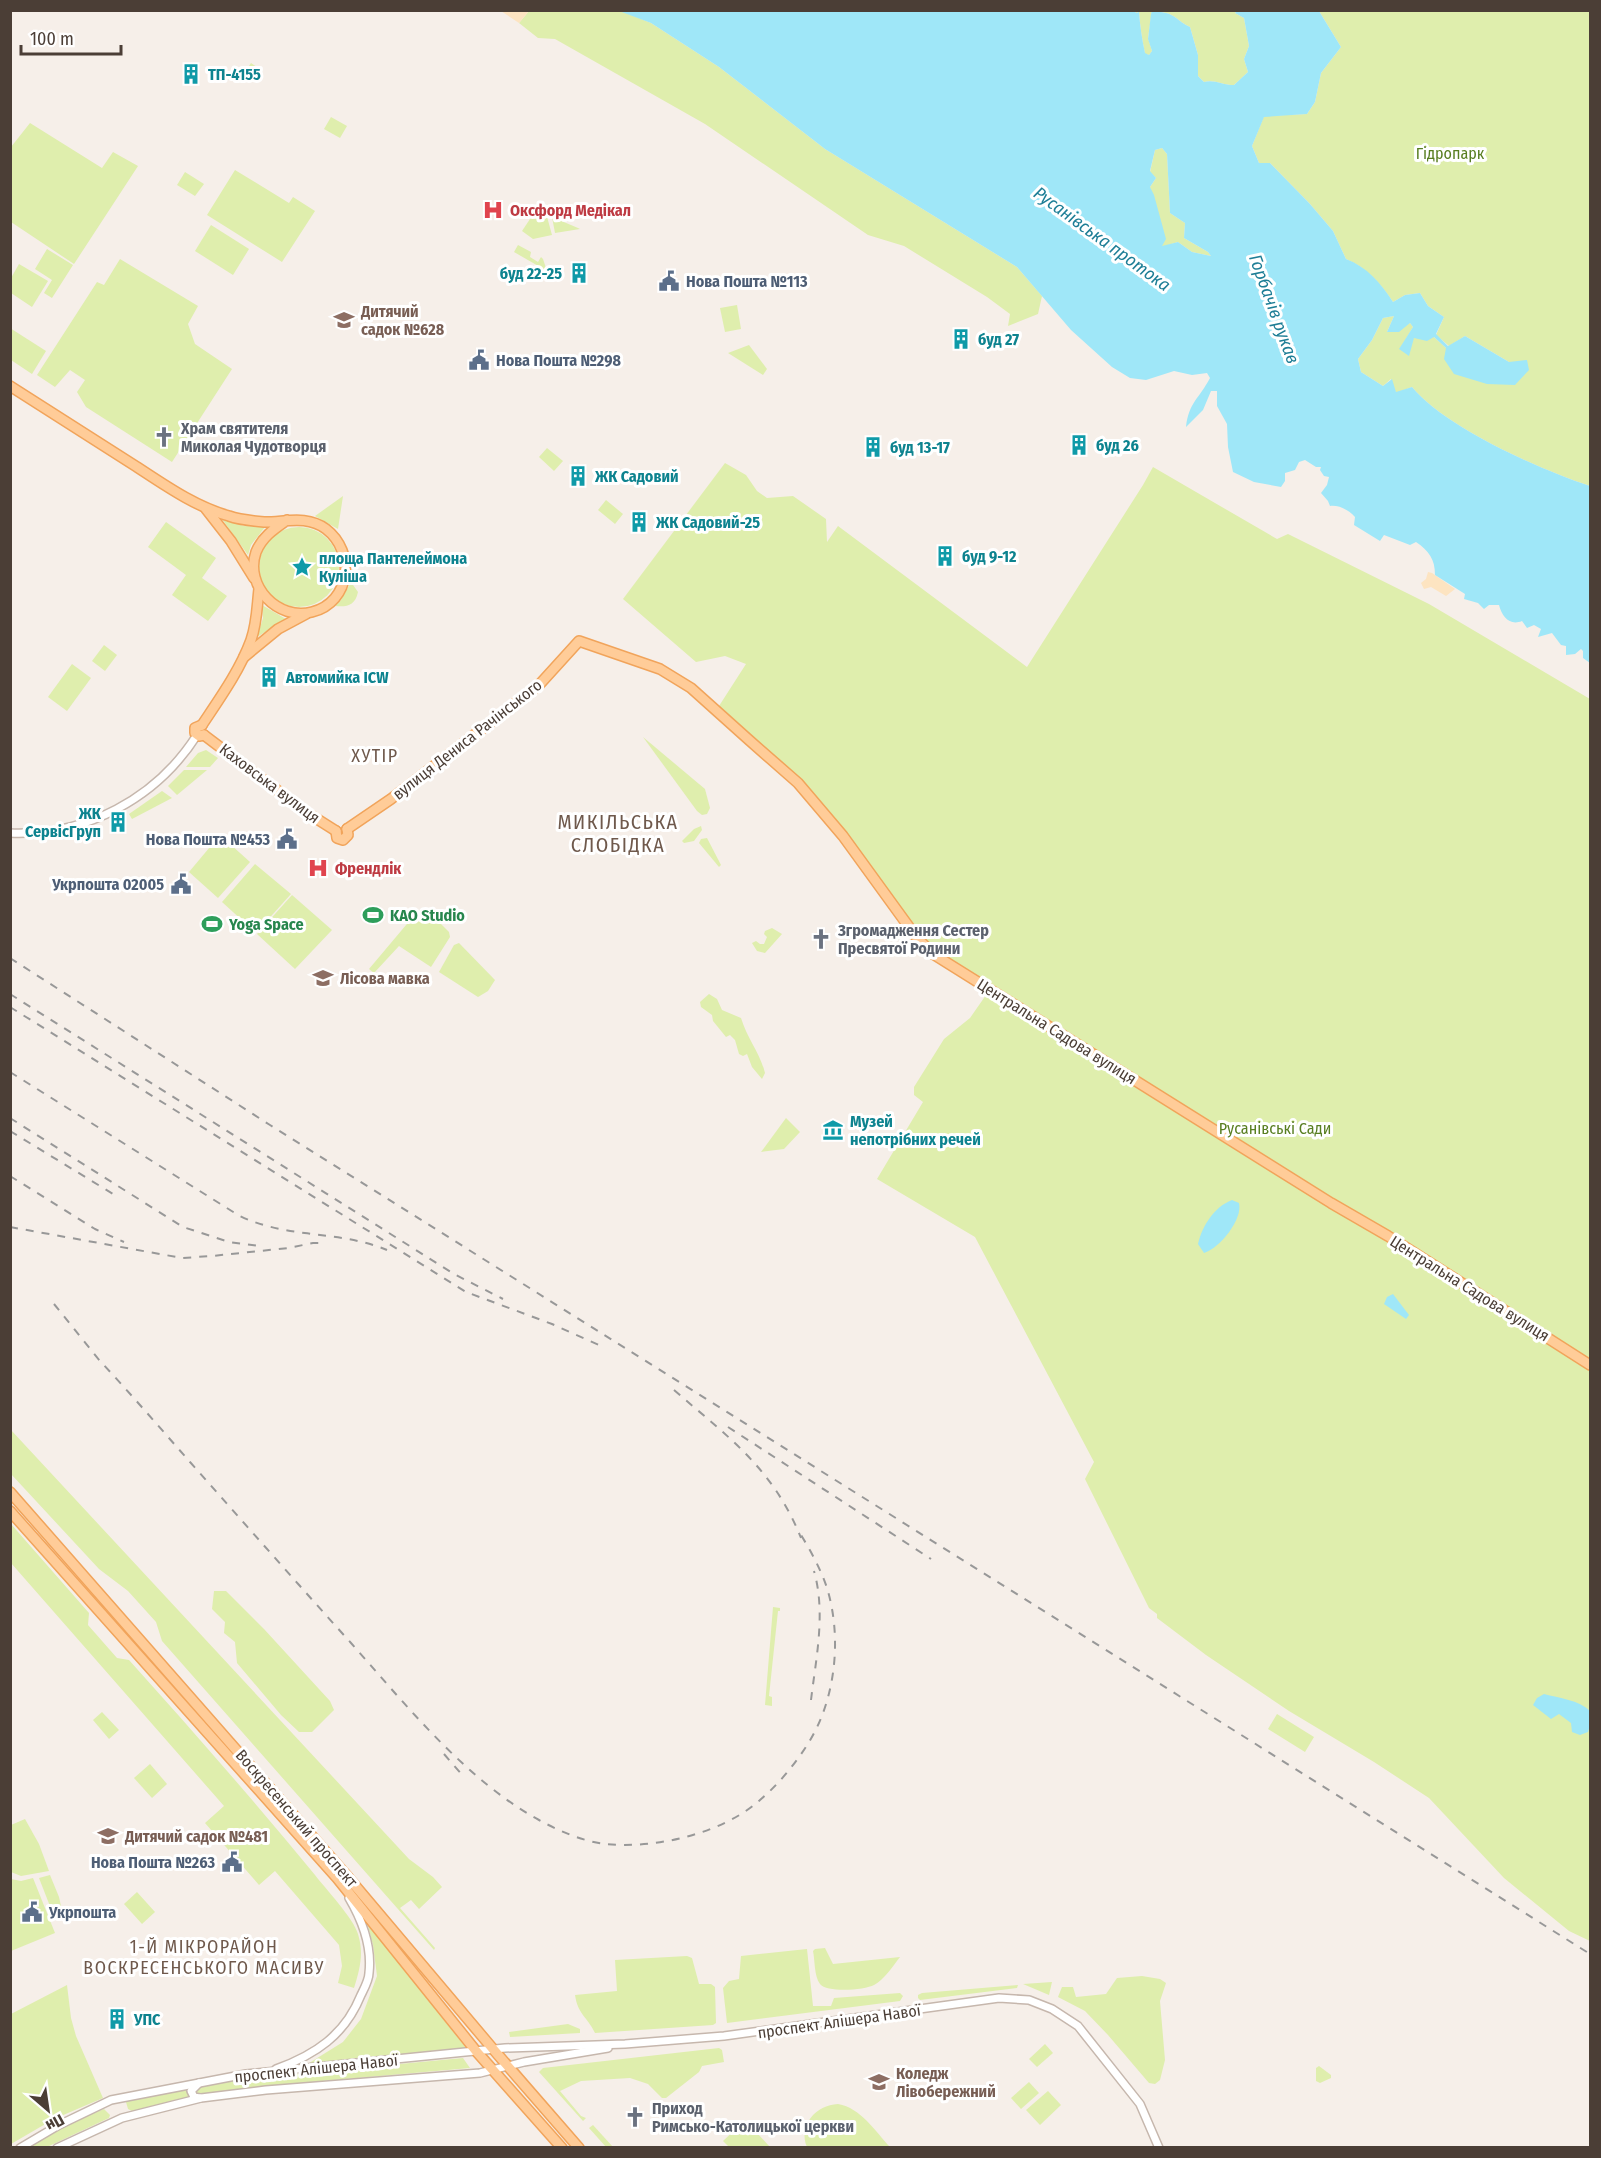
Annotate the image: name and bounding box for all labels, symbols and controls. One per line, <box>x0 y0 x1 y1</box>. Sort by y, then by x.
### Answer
scale bar <box>21 18 122 56</box>
text: 100 m <box>30 28 74 50</box>
building icon: ТП-4155 <box>179 62 203 86</box>
place label: ТП-4155 <box>208 65 261 84</box>
park label: Гідропарк <box>1416 144 1485 163</box>
water label: Русанівська протока <box>1029 182 1175 296</box>
hospital icon: Оксфорд Медікал <box>481 198 505 222</box>
place label: Оксфорд Медікал <box>510 201 631 220</box>
water label: Горбачів рукав <box>1244 251 1304 367</box>
building icon: буд 22-25 <box>567 261 591 285</box>
place label: буд 22-25 <box>500 264 562 283</box>
public building icon: Нова Пошта №113 <box>657 269 681 293</box>
place label: Нова Пошта №113 <box>686 272 808 291</box>
place label: Дитячий садок №628 <box>360 302 445 339</box>
school or university icon: Дитячий садок №628 <box>332 308 356 332</box>
building icon: буд 27 <box>949 327 973 351</box>
place label: буд 27 <box>978 330 1019 349</box>
public building icon: Нова Пошта №298 <box>467 348 491 372</box>
place label: Нова Пошта №298 <box>496 351 621 370</box>
place label: Храм святителя Миколая Чудотворця <box>180 419 326 456</box>
church icon: Храм святителя Миколая Чудотворця <box>152 425 176 449</box>
building icon: буд 26 <box>1067 433 1091 457</box>
building icon: буд 13-17 <box>861 435 885 459</box>
place label: буд 26 <box>1096 436 1139 455</box>
place label: буд 13-17 <box>890 438 950 457</box>
building icon: ЖК Садовий <box>566 464 590 488</box>
place label: ЖК Садовий <box>594 467 679 486</box>
building icon: ЖК Садовий-25 <box>627 510 651 534</box>
place label: ЖК Садовий-25 <box>655 513 760 532</box>
building icon: буд 9-12 <box>933 544 957 568</box>
place label: буд 9-12 <box>962 547 1017 566</box>
place label: площа Пантелеймона Куліша <box>319 549 467 586</box>
place icon: площа Пантелеймона Куліша <box>290 555 314 579</box>
building icon: Автомийка ICW <box>257 665 281 689</box>
place label: Автомийка ICW <box>285 668 389 687</box>
street label: вулиця Дениса Рачінського <box>389 675 546 804</box>
street label: Каховська вулиця <box>216 740 324 827</box>
district label: ХУТІР <box>351 745 399 767</box>
place label: ЖК СервісГруп <box>25 804 102 841</box>
building icon: ЖК СервісГруп <box>106 810 130 834</box>
district label: МИКІЛЬСЬКА СЛОБІДКА <box>557 810 679 857</box>
public building icon: Нова Пошта №453 <box>275 827 299 851</box>
place label: Нова Пошта №453 <box>146 830 270 849</box>
hospital icon: Френдлік <box>306 856 330 880</box>
place label: Френдлік <box>335 859 402 878</box>
public building icon: Укрпошта 02005 <box>169 872 193 896</box>
place label: Укрпошта 02005 <box>51 875 164 894</box>
sports icon: KAO Studio <box>361 903 385 927</box>
place label: KAO Studio <box>390 906 465 925</box>
sports icon: Yoga Space <box>200 912 224 936</box>
place label: Yoga Space <box>228 915 304 934</box>
place label: Згромадження Сестер Пресвятої Родини <box>837 921 989 958</box>
church icon: Згромадження Сестер Пресвятої Родини <box>809 927 833 951</box>
school or university icon: Лісова мавка <box>311 966 335 990</box>
place label: Лісова мавка <box>340 969 430 988</box>
street label: Центральна Садова вулиця <box>974 975 1140 1088</box>
place label: Музей непотрібних речей <box>850 1112 981 1149</box>
museum icon: Музей непотрібних речей <box>821 1118 845 1142</box>
park label: Русанівські Сади <box>1219 1119 1331 1138</box>
street label: Центральна Садова вулиця <box>1387 1232 1553 1345</box>
street label: Воскресенський проспект <box>232 1746 362 1891</box>
school or university icon: Дитячий садок №481 <box>96 1824 120 1848</box>
place label: Дитячий садок №481 <box>124 1827 268 1846</box>
public building icon: Нова Пошта №263 <box>220 1850 244 1874</box>
place label: Нова Пошта №263 <box>91 1853 215 1872</box>
public building icon: Укрпошта <box>20 1900 44 1924</box>
place label: Укрпошта <box>48 1903 116 1922</box>
district label: 1-Й МІКРОРАЙОН ВОСКРЕСЕНСЬКОГО МАСИВУ <box>83 1936 325 1979</box>
street label: проспект Алішера Навої <box>756 2001 923 2042</box>
building icon: УПС <box>105 2007 129 2031</box>
place label: УПС <box>133 2010 161 2029</box>
street label: проспект Алішера Навої <box>233 2050 400 2087</box>
place label: Коледж Лівобережний <box>896 2064 996 2101</box>
school or university icon: Коледж Лівобережний <box>867 2070 891 2094</box>
north arrow <box>18 2080 78 2140</box>
place label: Приход Римсько-Католицької церкви <box>652 2099 854 2136</box>
church icon: Приход Римсько-Католицької церкви <box>623 2105 647 2129</box>
text: Пн <box>42 2110 68 2135</box>

